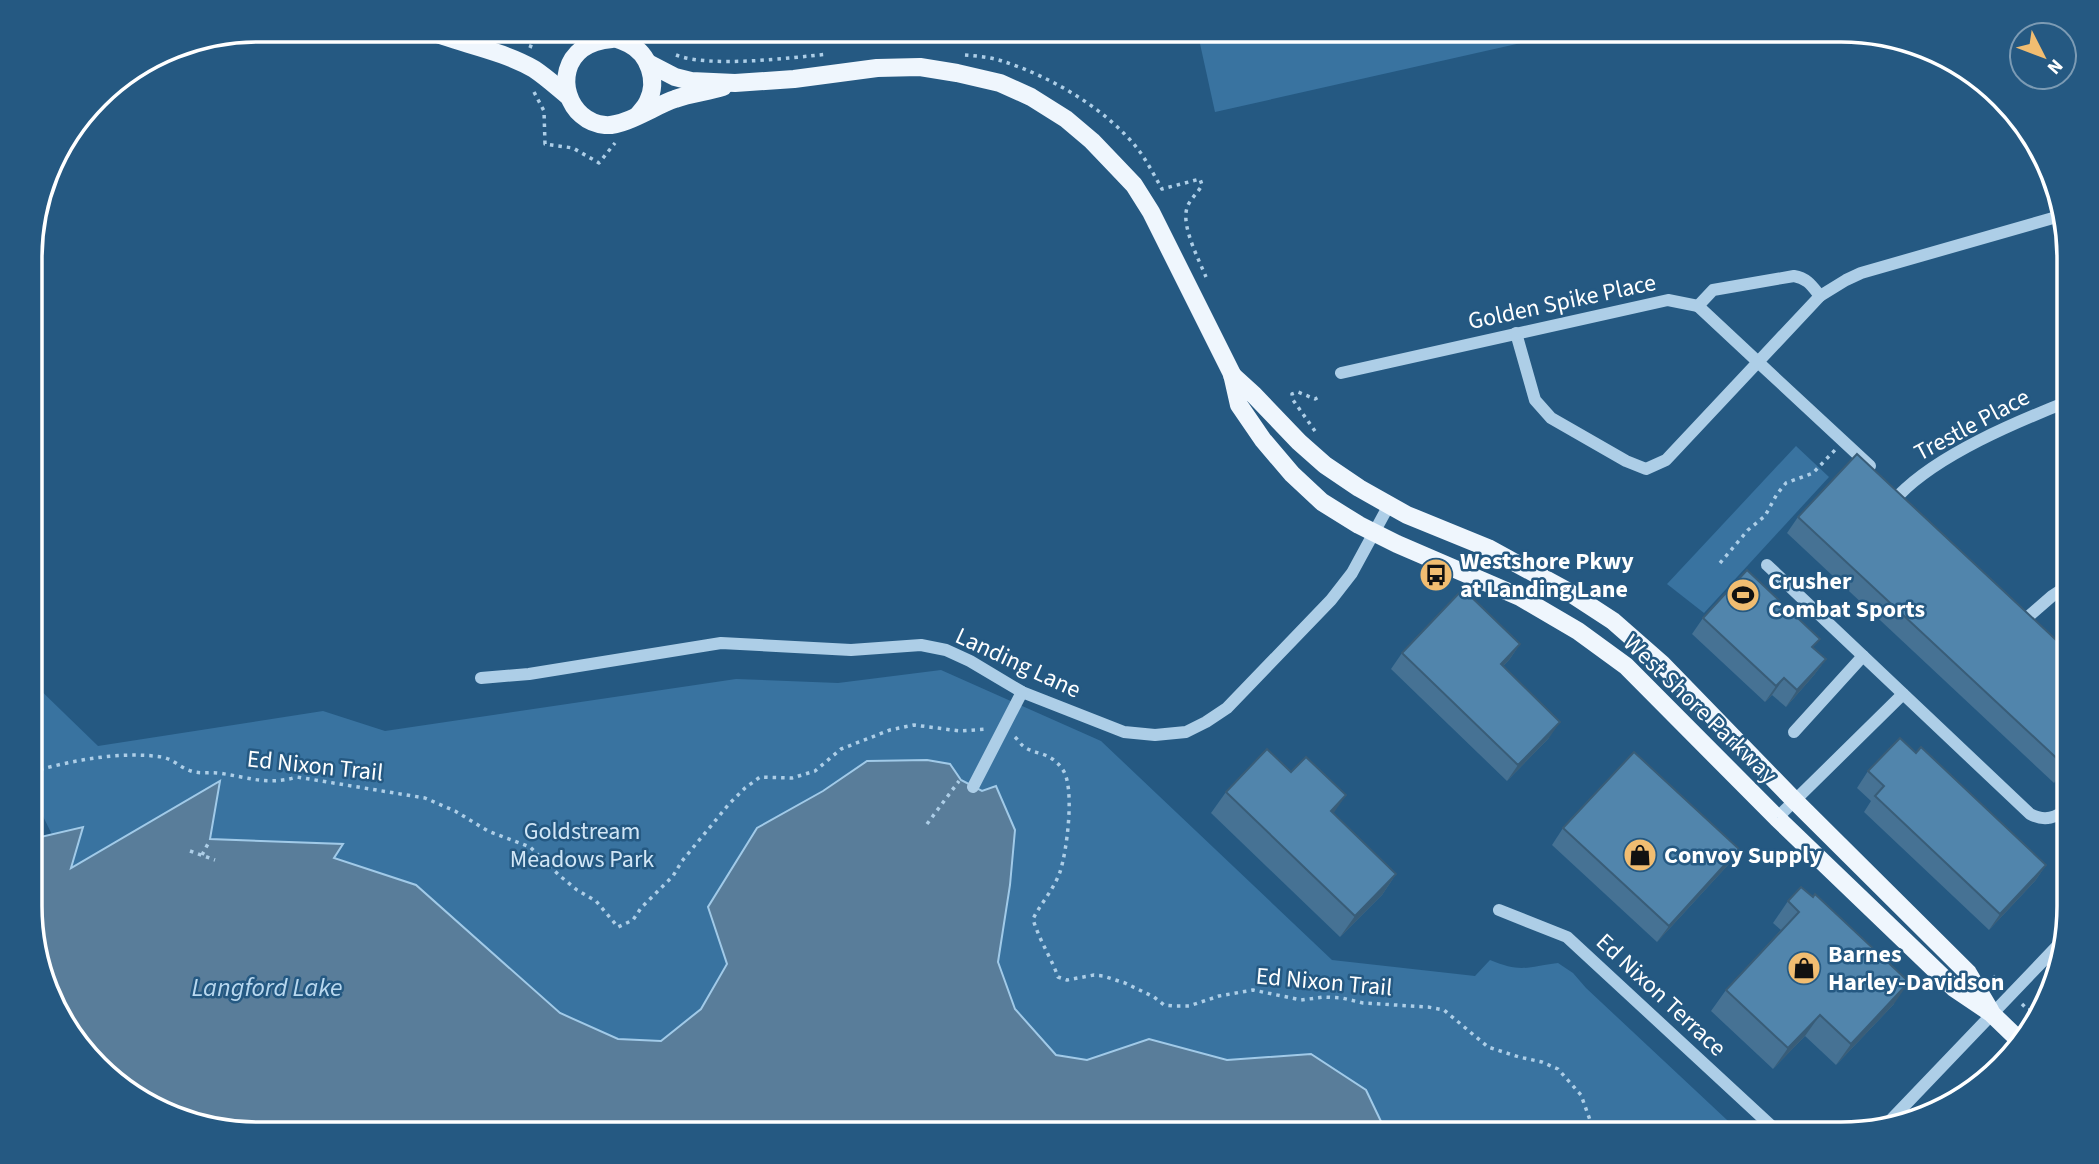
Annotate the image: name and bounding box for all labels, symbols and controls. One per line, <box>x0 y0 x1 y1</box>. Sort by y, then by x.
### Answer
north arrow <box>2008 21 2078 91</box>
text: N <box>2040 53 2069 80</box>
street label: Golden Spike Place <box>1465 265 1659 339</box>
street label: Trestle Place <box>1908 380 2036 470</box>
place label: Westshore Pkwy at Landing Lane <box>1460 544 1634 607</box>
bus stop icon: Westshore Pkwy at Landing Lane <box>1417 556 1455 594</box>
place label: Crusher Combat Sports <box>1768 564 1925 627</box>
sports icon: Crusher Combat Sports <box>1724 576 1762 614</box>
street label: Landing Lane <box>949 619 1087 707</box>
street label: West Shore Parkway <box>1615 626 1785 792</box>
street label: Ed Nixon Trail <box>245 741 385 791</box>
park label: Goldstream Meadows Park <box>510 814 654 877</box>
shop icon: Convoy Supply <box>1621 836 1659 874</box>
place label: Convoy Supply <box>1664 838 1822 873</box>
street label: Ed Nixon Terrace <box>1588 925 1734 1065</box>
place label: Barnes Harley-Davidson <box>1828 937 2005 1000</box>
shop icon: Barnes Harley-Davidson <box>1785 949 1823 987</box>
street label: Ed Nixon Trail <box>1254 959 1394 1005</box>
water label: Langford Lake <box>191 969 343 1006</box>

